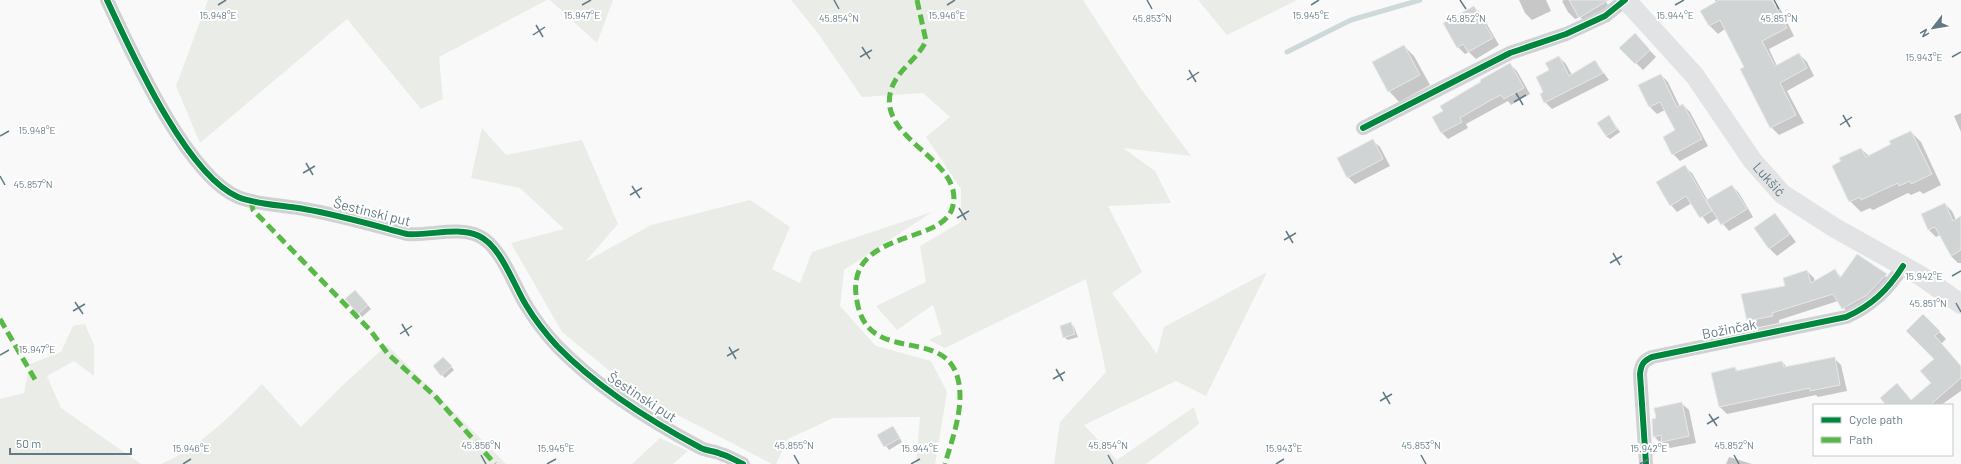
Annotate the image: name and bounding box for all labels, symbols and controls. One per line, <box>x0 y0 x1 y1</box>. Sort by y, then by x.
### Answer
north arrow <box>1913 8 1953 48</box>
text: 15.948°E <box>199 9 237 21</box>
text: 15.947°E <box>564 9 600 21</box>
text: 15.946°E <box>928 9 966 21</box>
text: 15.945°E <box>1292 9 1330 21</box>
text: 15.944°E <box>1656 9 1694 21</box>
text: 45.854°N <box>819 12 859 24</box>
text: 45.853°N <box>1132 12 1172 24</box>
text: 45.852°N <box>1446 12 1486 24</box>
text: 45.851°N <box>1760 12 1798 24</box>
text: N <box>1917 27 1931 40</box>
text: 15.943°E <box>1905 51 1943 63</box>
text: 15.948°E <box>18 124 56 136</box>
street label: Lukšić <box>1750 158 1789 200</box>
text: 45.857°N <box>13 178 53 190</box>
street label: Šestinski put <box>332 194 412 229</box>
text: 15.942°E <box>1905 270 1943 282</box>
text: 45.851°N <box>1909 297 1947 309</box>
street label: Božinčak <box>1700 315 1758 342</box>
text: 15.947°E <box>19 343 55 355</box>
street label: Šestinski put <box>605 368 680 425</box>
legend <box>1813 404 1953 456</box>
text: Cycle path <box>1849 412 1903 426</box>
scale bar <box>10 430 131 456</box>
text: Path <box>1849 432 1873 446</box>
text: 50 m <box>16 436 41 450</box>
text: 45.856°N <box>461 439 501 451</box>
text: 45.855°N <box>774 439 814 451</box>
text: 45.854°N <box>1088 439 1128 451</box>
text: 45.853°N <box>1401 439 1441 451</box>
text: 45.852°N <box>1714 439 1754 451</box>
text: 15.946°E <box>172 442 210 454</box>
text: 15.945°E <box>537 442 575 454</box>
text: 15.944°E <box>901 442 939 454</box>
text: 15.943°E <box>1265 442 1303 454</box>
text: 15.942°E <box>1630 442 1668 454</box>

